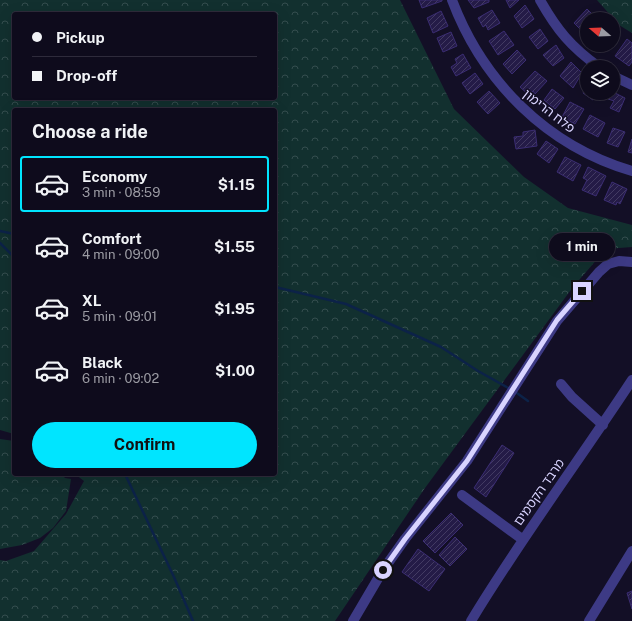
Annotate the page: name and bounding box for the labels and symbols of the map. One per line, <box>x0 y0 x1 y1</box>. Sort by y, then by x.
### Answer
north arrow <box>580 12 620 52</box>
street label: פלח הרימון <box>520 86 578 136</box>
callout: 1 min <box>549 233 615 261</box>
route end <box>573 282 591 300</box>
street label: מרבד הקסמים <box>511 455 568 528</box>
route start <box>374 561 392 579</box>

